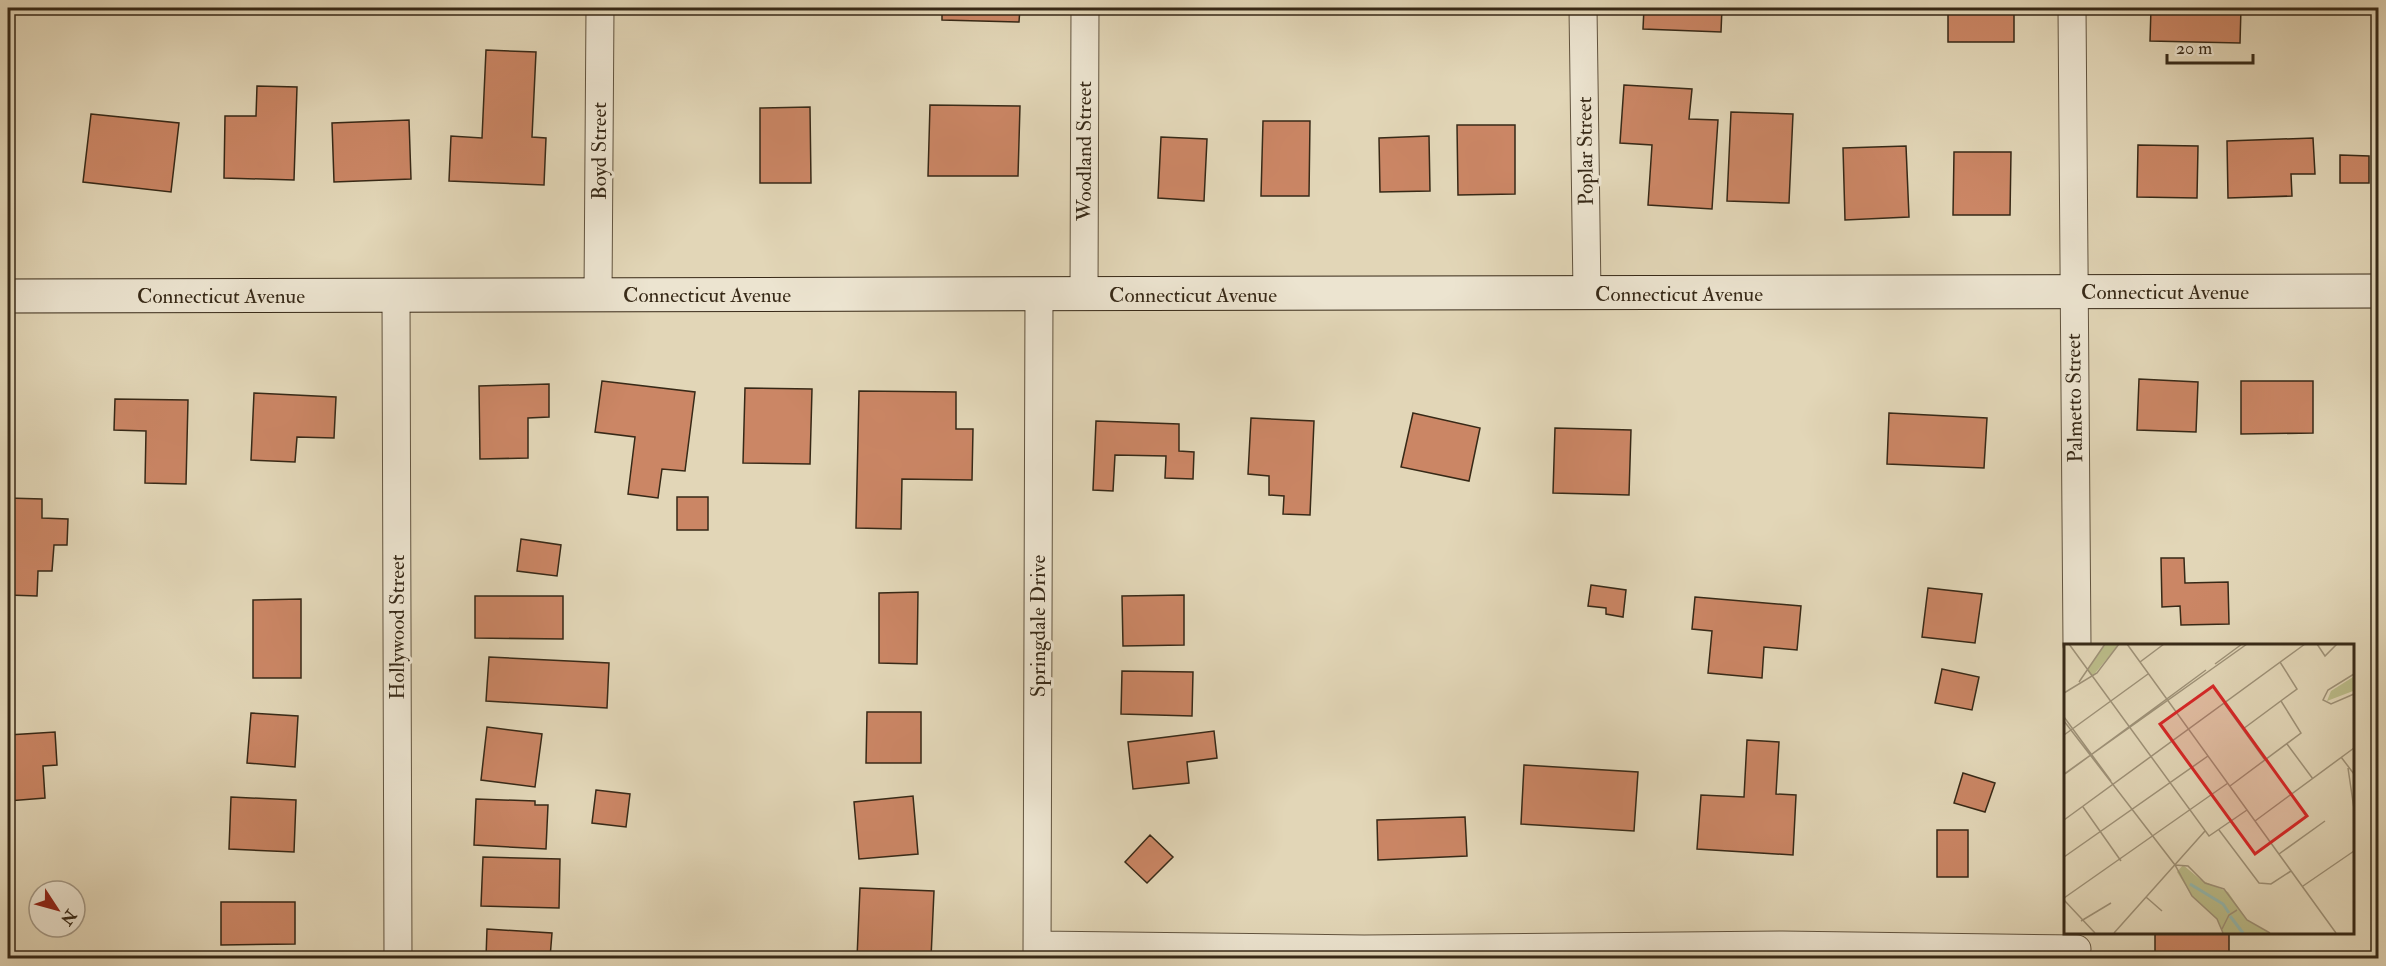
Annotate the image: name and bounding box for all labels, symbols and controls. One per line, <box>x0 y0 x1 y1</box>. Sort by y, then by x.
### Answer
scale bar <box>2167 27 2252 65</box>
text: 20 m <box>2176 37 2212 60</box>
street label: Woodland Street <box>1071 81 1098 222</box>
street label: Poplar Street <box>1571 96 1600 206</box>
street label: Boyd Street <box>586 102 613 200</box>
street label: Connecticut Avenue <box>2081 279 2249 306</box>
street label: Connecticut Avenue <box>1595 281 1763 308</box>
street label: Connecticut Avenue <box>623 282 791 309</box>
street label: Connecticut Avenue <box>1109 282 1277 309</box>
street label: Connecticut Avenue <box>137 283 305 310</box>
street label: Palmetto Street <box>2060 333 2089 463</box>
street label: Hollywood Street <box>384 554 411 700</box>
street label: Springdale Drive <box>1025 555 1052 697</box>
inset map <box>2064 644 2353 933</box>
north arrow <box>27 879 87 939</box>
text: N <box>56 905 81 929</box>

